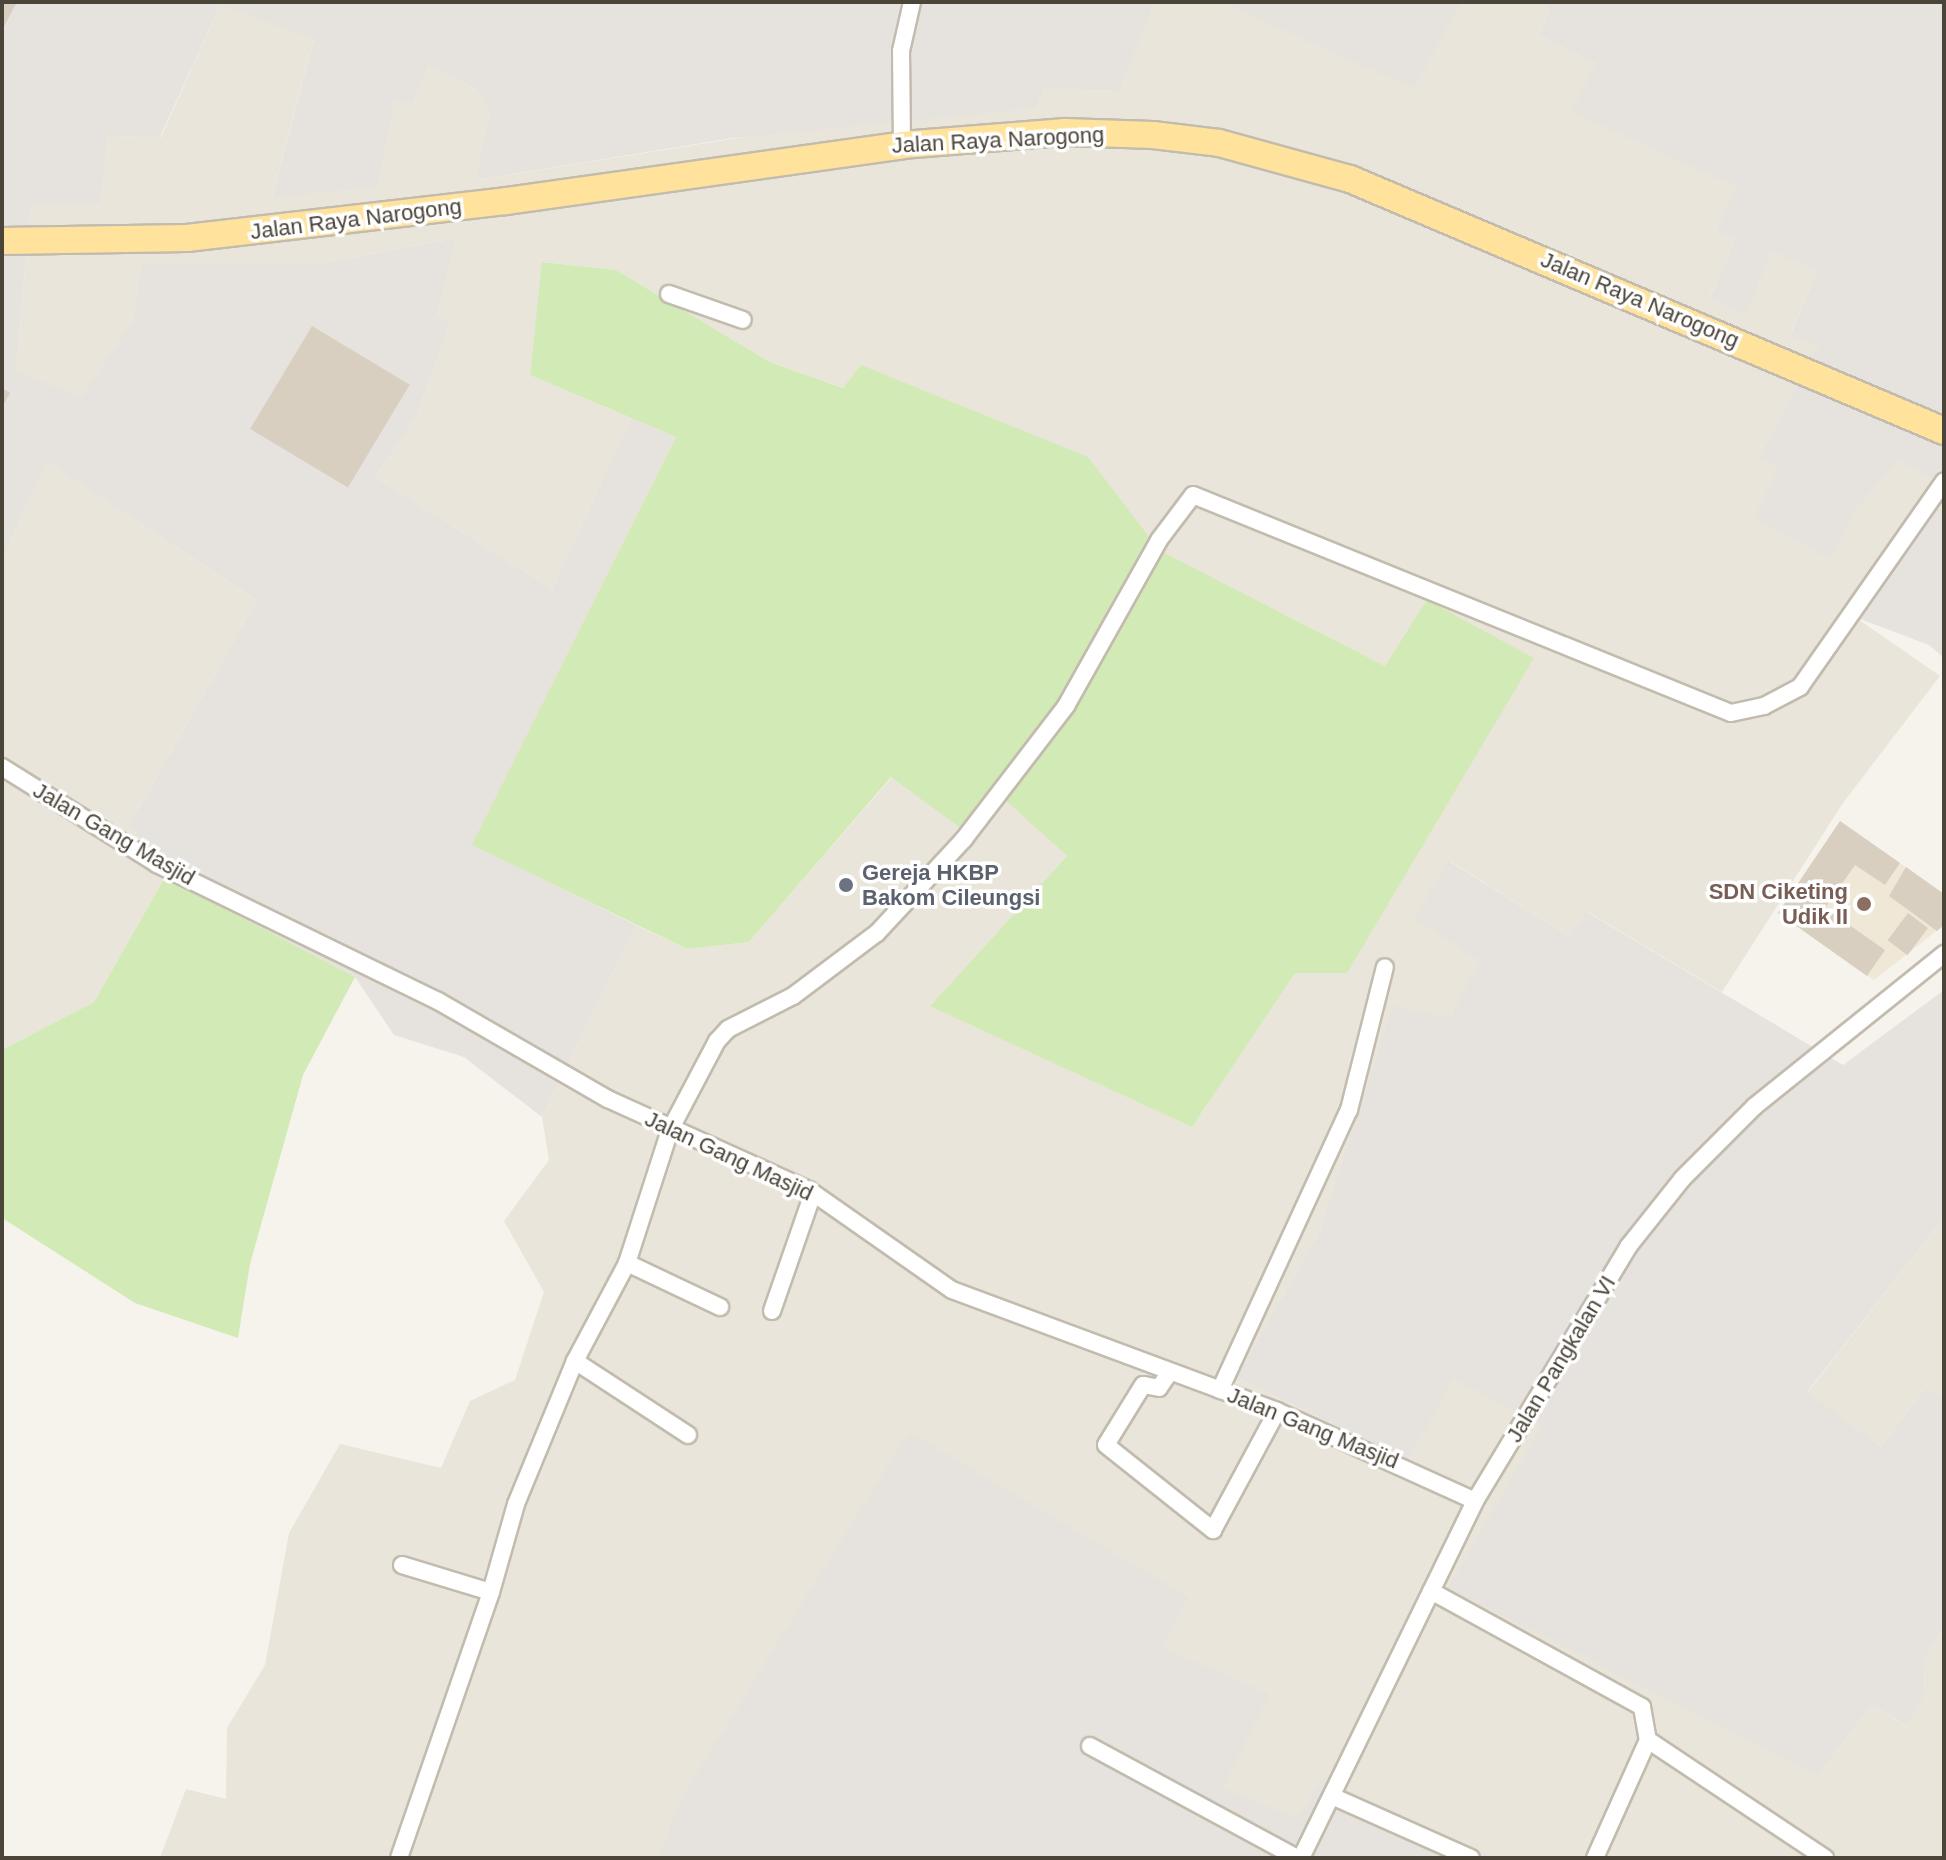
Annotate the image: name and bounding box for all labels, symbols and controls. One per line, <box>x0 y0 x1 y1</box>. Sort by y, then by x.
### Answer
street label: Jalan Raya Narogong <box>891 121 1105 159</box>
street label: Jalan Raya Narogong <box>249 193 463 245</box>
street label: Jalan Raya Narogong <box>1537 246 1743 354</box>
street label: Jalan Gang Masjid <box>29 777 199 891</box>
place label: Gereja HKBP Bakom Cileungsi <box>862 859 1040 910</box>
marker: Gereja HKBP Bakom Cileungsi <box>837 876 855 894</box>
place label: SDN Ciketing Udik II <box>1709 878 1848 930</box>
marker: SDN Ciketing Udik II <box>1855 895 1873 913</box>
street label: Jalan Gang Masjid <box>641 1106 817 1206</box>
street label: Jalan Pangkalan VI <box>1501 1271 1621 1447</box>
street label: Jalan Gang Masjid <box>1224 1382 1402 1474</box>

